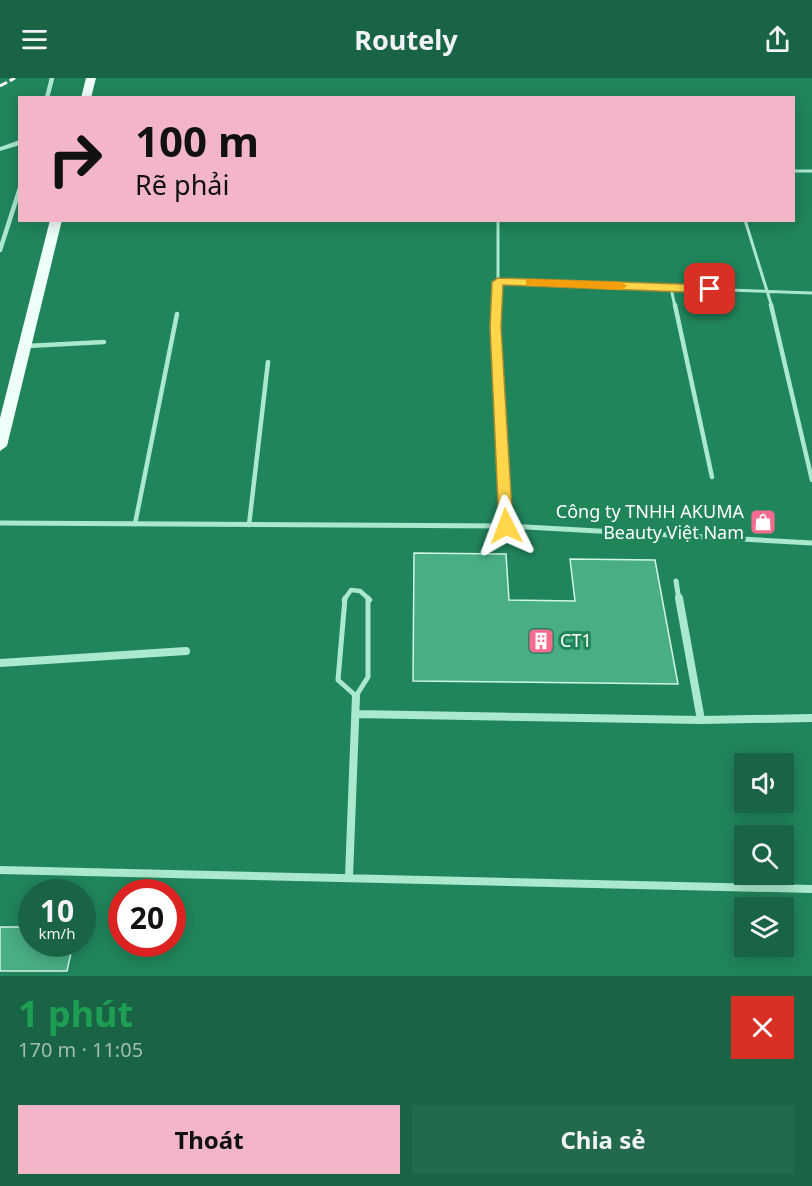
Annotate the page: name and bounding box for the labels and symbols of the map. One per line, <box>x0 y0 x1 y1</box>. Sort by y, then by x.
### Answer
pin <box>684 263 735 314</box>
position arrow <box>474 494 538 558</box>
place label: Công ty TNHH AKUMA Beauty Việt Nam <box>556 499 744 544</box>
shop icon: Công ty TNHH AKUMA Beauty Việt Nam <box>748 507 778 537</box>
building icon: CT1 <box>526 626 556 656</box>
place label: CT1 <box>560 628 592 652</box>
speed limit sign: 20 <box>108 879 186 957</box>

